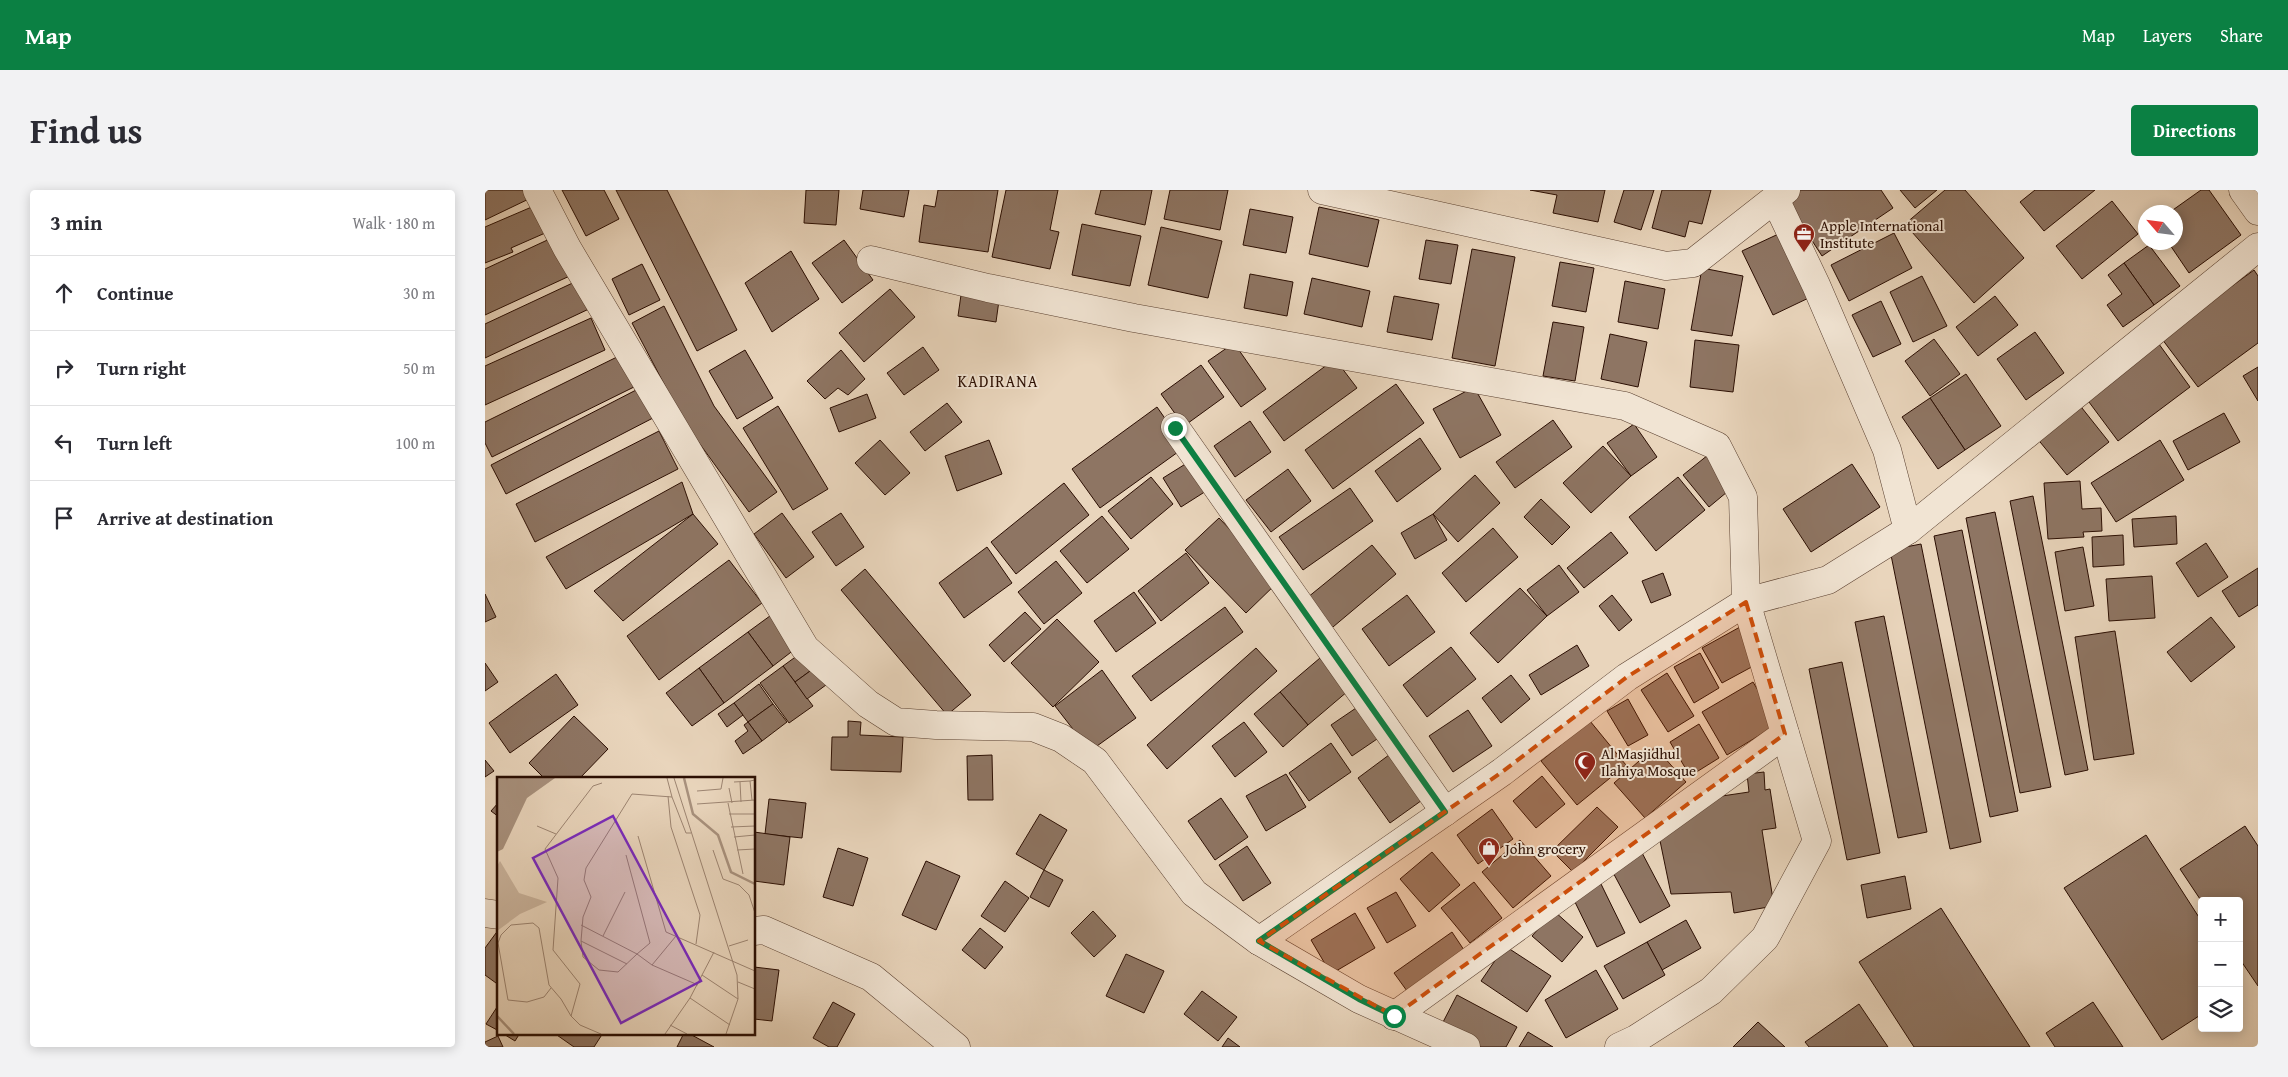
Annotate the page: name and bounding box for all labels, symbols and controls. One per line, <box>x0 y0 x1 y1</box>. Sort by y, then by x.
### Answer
text: Map <box>25 18 72 53</box>
text: Map <box>2082 22 2115 49</box>
text: Layers <box>2143 22 2192 49</box>
text: Share <box>2220 22 2263 49</box>
text: Find us <box>30 105 143 156</box>
button: Directions <box>2131 105 2258 156</box>
north arrow <box>2138 205 2183 250</box>
text: 3 min <box>50 207 102 238</box>
text: Walk · 180 m <box>352 211 435 235</box>
place label: Apple International Institute <box>1820 215 1944 253</box>
office icon: Apple International Institute <box>1792 222 1816 253</box>
icon: ahead <box>50 279 78 307</box>
text: Continue <box>97 279 174 307</box>
text: 30 m <box>403 281 435 305</box>
icon: right <box>50 354 78 382</box>
text: Turn right <box>97 354 186 382</box>
text: 50 m <box>403 356 435 380</box>
district label: KADIRANA <box>958 369 1038 393</box>
route end <box>1164 417 1187 440</box>
icon: left <box>50 429 78 457</box>
text: Turn left <box>97 429 172 457</box>
text: 100 m <box>395 431 435 455</box>
icon: arrive <box>50 504 78 532</box>
text: Arrive at destination <box>97 504 273 532</box>
place label: Al Masjidhul Ilahiya Mosque <box>1601 743 1696 781</box>
mosque icon: Al Masjidhul Ilahiya Mosque <box>1573 750 1597 781</box>
inset map <box>497 777 755 1034</box>
shop icon: John grocery <box>1477 836 1501 867</box>
place label: John grocery <box>1503 838 1586 859</box>
map controls <box>2198 897 2243 1032</box>
button: + <box>2198 897 2243 942</box>
button: − <box>2198 942 2243 987</box>
button: layers <box>2198 987 2243 1032</box>
route start <box>1383 1005 1406 1028</box>

